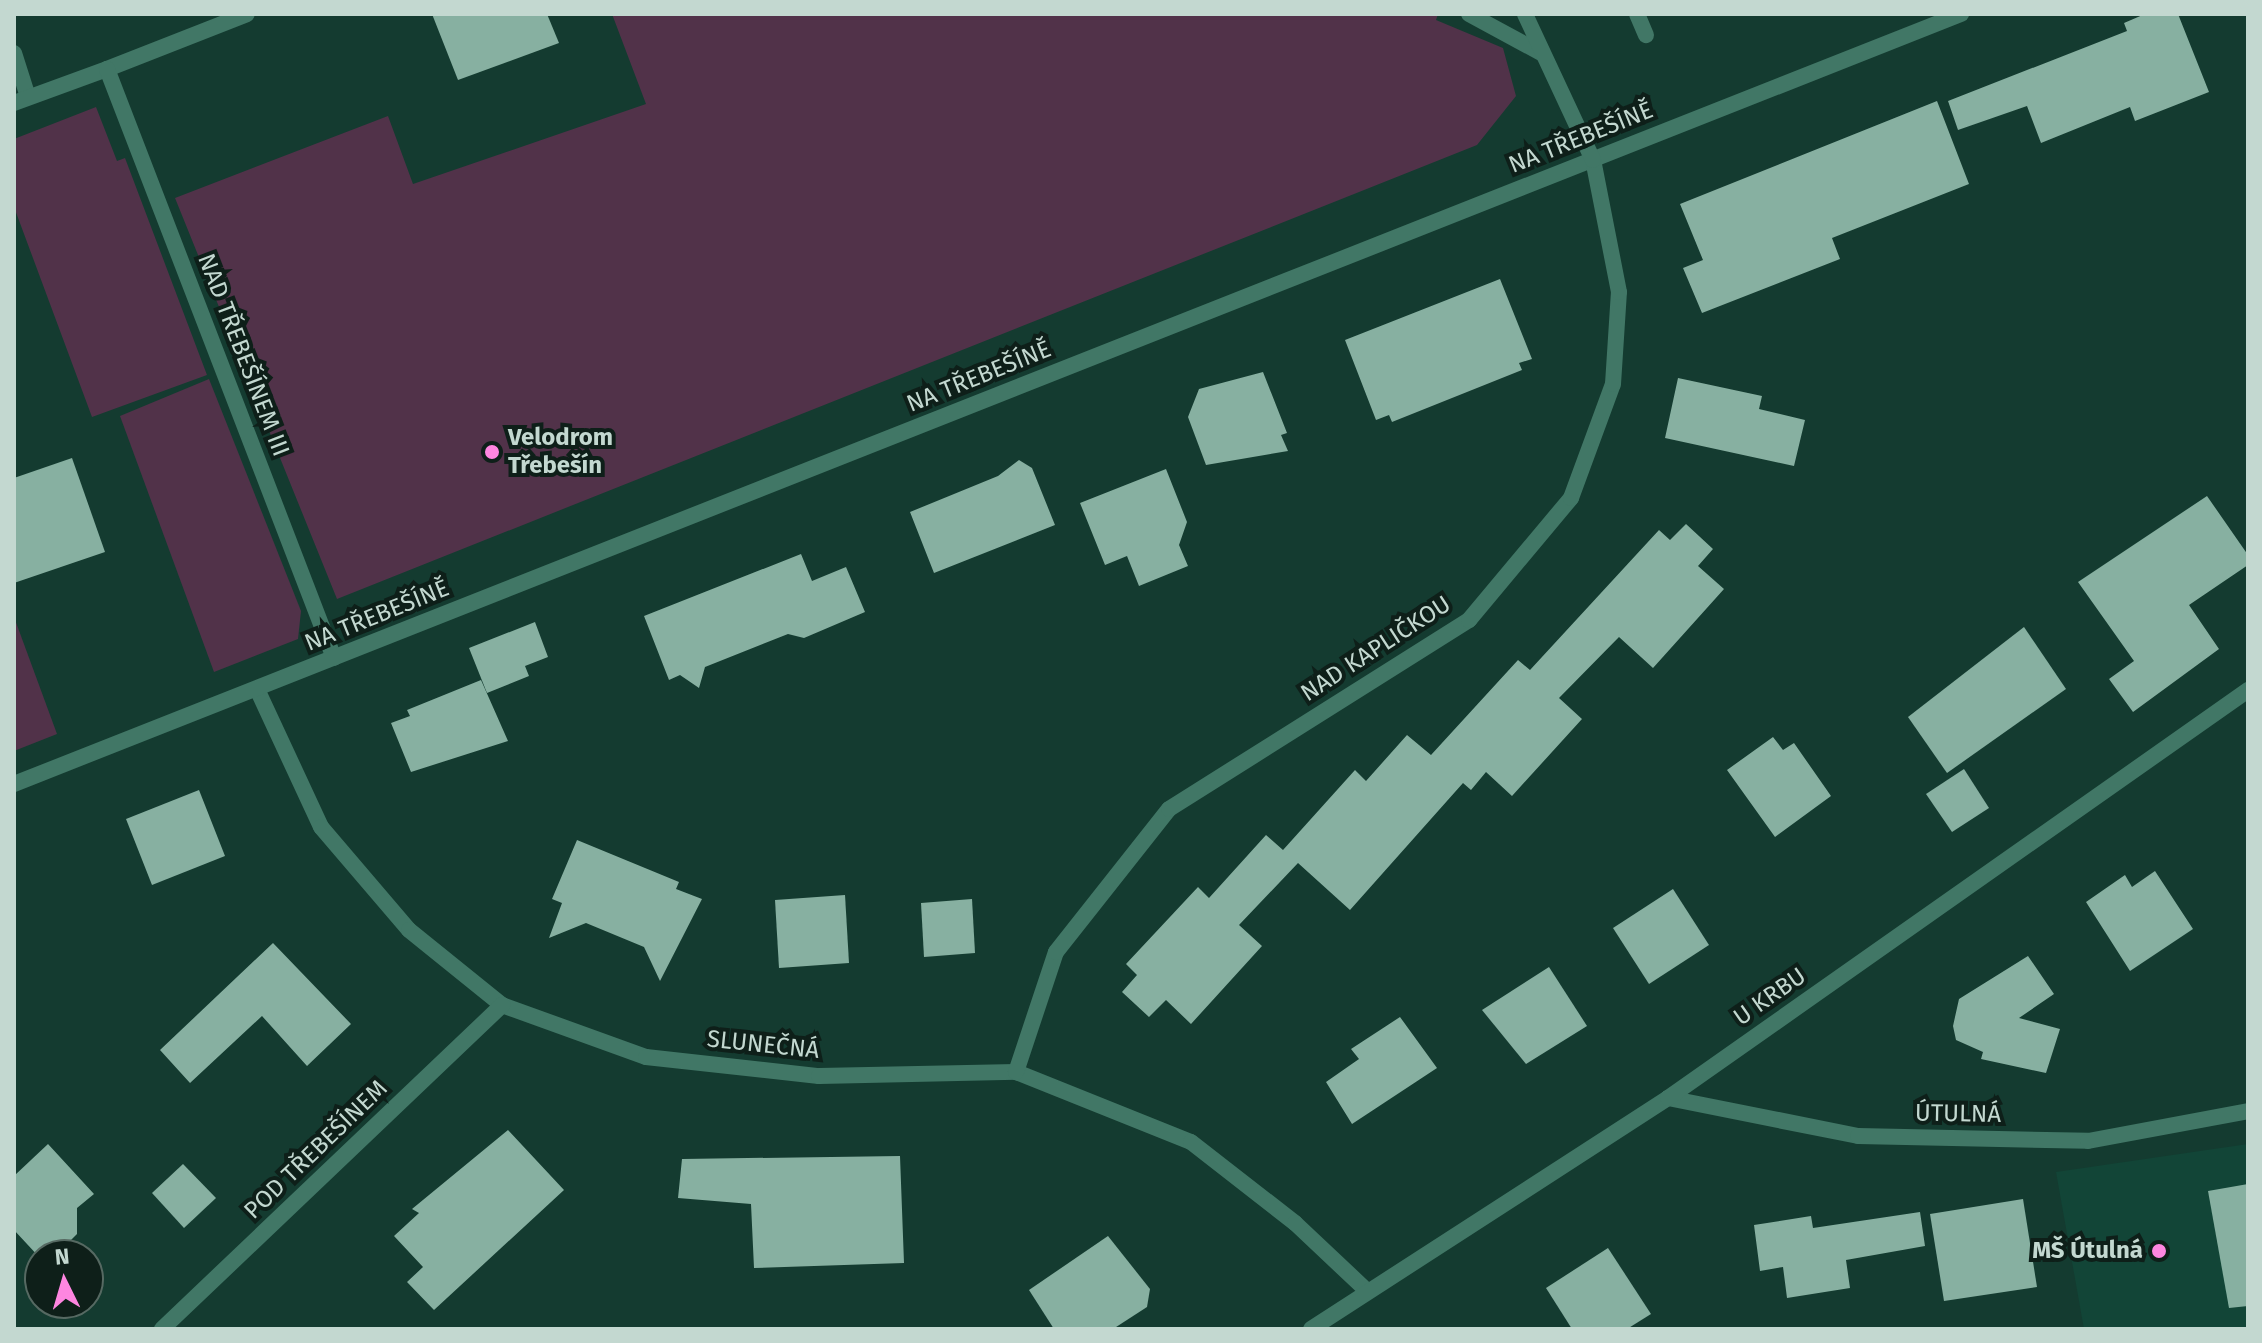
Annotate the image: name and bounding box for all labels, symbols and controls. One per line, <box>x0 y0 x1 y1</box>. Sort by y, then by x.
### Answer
street label: NA TŘEBEŠÍNĚ <box>1505 96 1657 180</box>
street label: NAD TŘEBEŠÍNEM III <box>191 250 295 460</box>
street label: NA TŘEBEŠÍNĚ <box>903 335 1055 419</box>
place label: Velodrom Třebešín <box>508 424 613 480</box>
marker: Velodrom Třebešín <box>483 443 501 461</box>
street label: NA TŘEBEŠÍNĚ <box>301 574 453 658</box>
street label: NAD KAPLIČKOU <box>1296 590 1456 708</box>
street label: U KRBU <box>1728 962 1812 1032</box>
street label: SLUNEČNÁ <box>705 1025 821 1065</box>
street label: POD TŘEBEŠÍNEM <box>239 1075 393 1225</box>
street label: ÚTULNÁ <box>1915 1099 2001 1129</box>
place label: MŠ Útulná <box>2032 1237 2143 1265</box>
north arrow <box>24 1239 104 1319</box>
marker: MŠ Útulná <box>2150 1242 2168 1260</box>
text: N <box>54 1243 70 1271</box>

